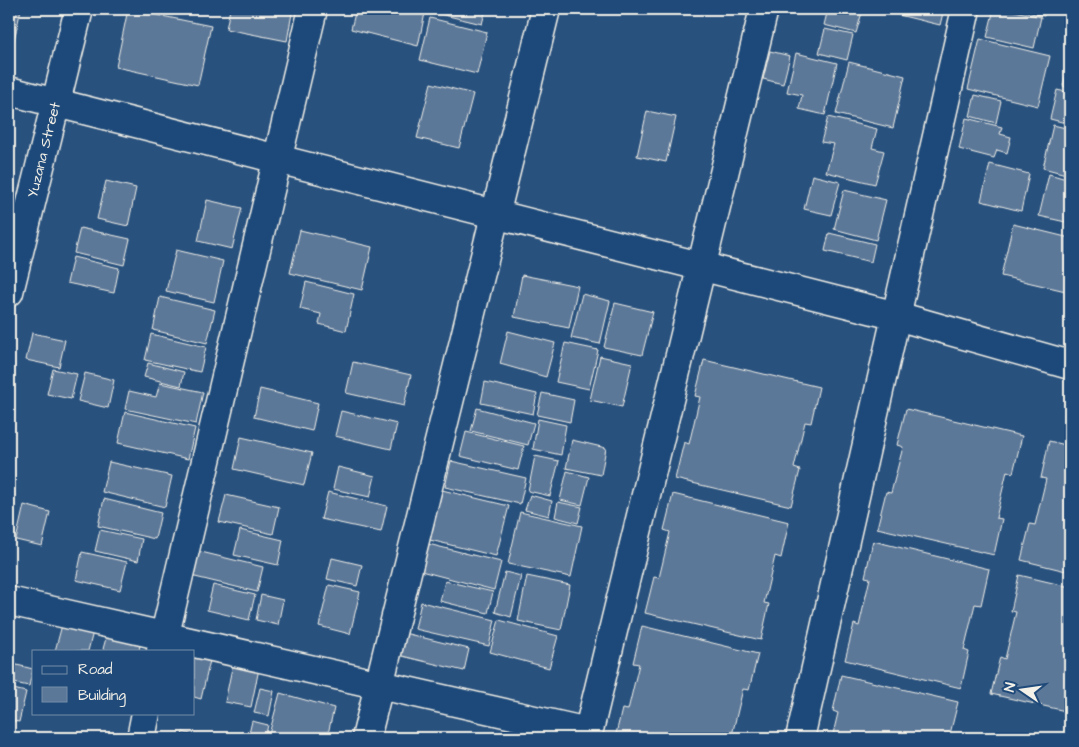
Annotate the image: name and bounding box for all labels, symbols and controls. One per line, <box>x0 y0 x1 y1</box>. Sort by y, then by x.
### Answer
street label: Yuzana Street <box>22 100 66 200</box>
legend <box>32 650 195 714</box>
text: Road <box>78 659 113 680</box>
north arrow <box>996 664 1046 714</box>
text: N <box>1000 681 1021 694</box>
text: Building <box>78 685 126 707</box>

